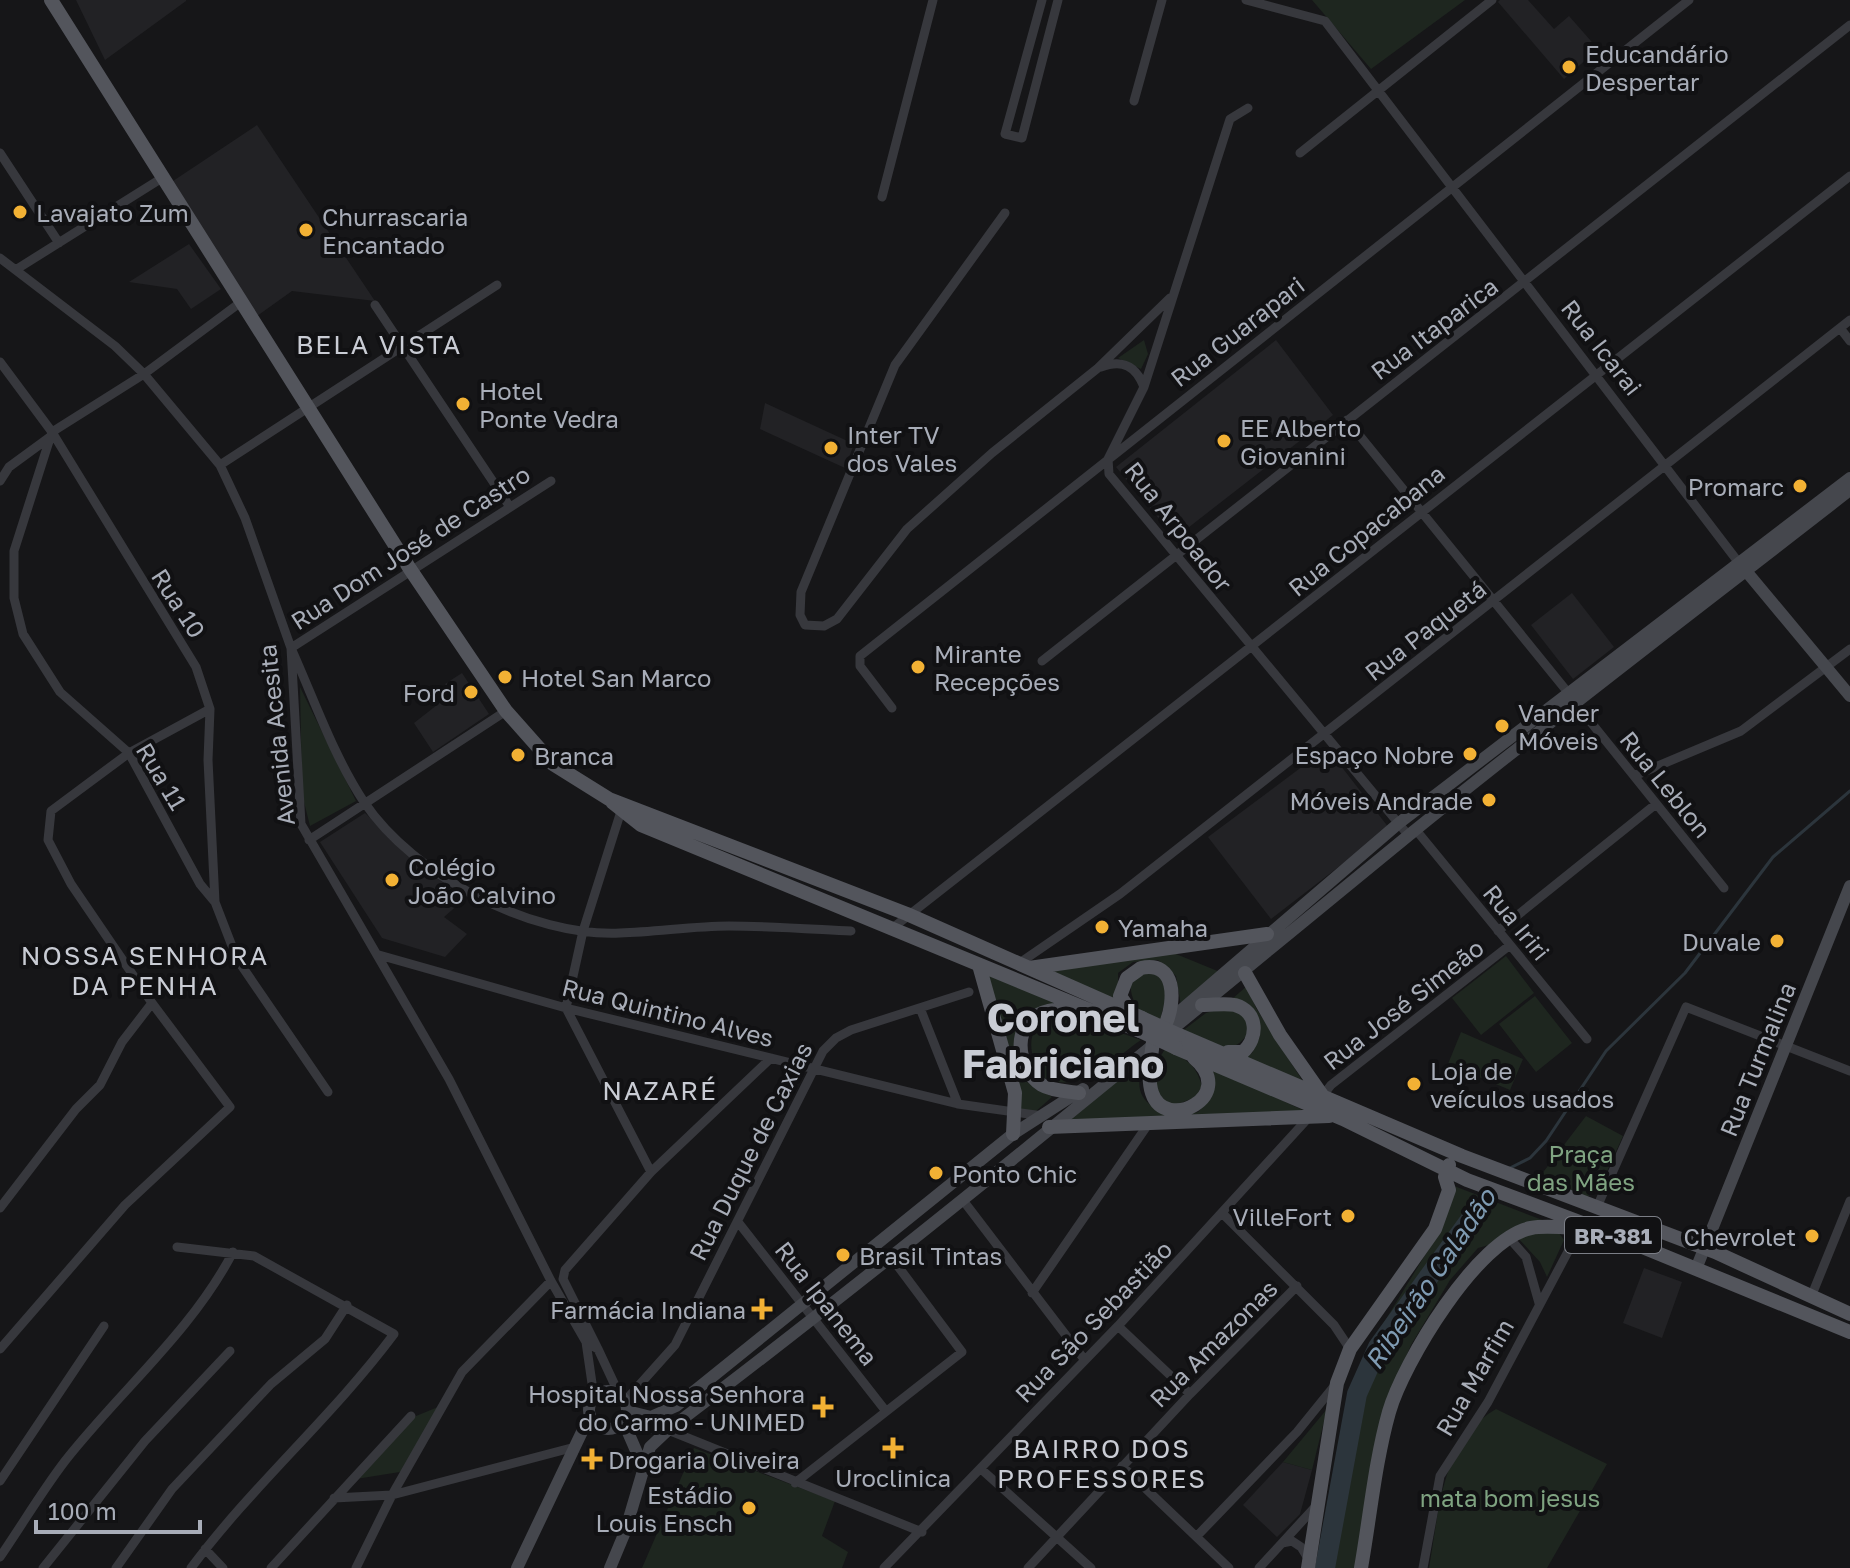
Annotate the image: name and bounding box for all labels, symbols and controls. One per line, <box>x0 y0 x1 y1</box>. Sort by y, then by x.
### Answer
place label: Educandário Despertar <box>1585 39 1729 96</box>
marker: Educandário Despertar <box>1560 58 1578 76</box>
place label: Lavajato Zum <box>36 198 189 227</box>
place label: Churrascaria Encantado <box>322 202 468 259</box>
marker: Lavajato Zum <box>11 203 29 221</box>
marker: Churrascaria Encantado <box>297 221 315 239</box>
street label: Rua Guarapari <box>1164 270 1310 392</box>
street label: Rua Itaparica <box>1365 271 1503 385</box>
street label: Rua Icarai <box>1556 293 1648 401</box>
district label: BELA VISTA <box>296 329 462 360</box>
place label: Hotel Ponte Vedra <box>479 376 619 433</box>
marker: Hotel Ponte Vedra <box>454 395 472 413</box>
place label: EE Alberto Giovanini <box>1240 413 1361 470</box>
place label: Inter TV dos Vales <box>847 420 957 477</box>
marker: EE Alberto Giovanini <box>1215 432 1233 450</box>
marker: Inter TV dos Vales <box>822 439 840 457</box>
street label: Rua Arpoador <box>1119 455 1239 597</box>
street label: Rua Copacabana <box>1282 458 1450 602</box>
street label: Rua Dom José de Castro <box>285 459 535 635</box>
place label: Promarc <box>1688 472 1784 501</box>
marker: Promarc <box>1791 477 1809 495</box>
street label: Rua 10 <box>146 563 212 643</box>
street label: Rua Paquetá <box>1359 574 1491 686</box>
place label: Mirante Recepções <box>934 639 1060 696</box>
street label: Avenida Acesita <box>252 643 300 827</box>
marker: Mirante Recepções <box>909 658 927 676</box>
place label: Hotel San Marco <box>521 663 711 692</box>
marker: Hotel San Marco <box>496 668 514 686</box>
place label: Ford <box>403 678 455 707</box>
marker: Ford <box>462 683 480 701</box>
place label: Vander Móveis <box>1518 698 1599 755</box>
marker: Vander Móveis <box>1493 717 1511 735</box>
street label: Rua Leblon <box>1614 725 1718 843</box>
street label: Rua 11 <box>131 737 193 815</box>
place label: Espaço Nobre <box>1294 740 1454 769</box>
place label: Branca <box>534 741 614 770</box>
marker: Espaço Nobre <box>1461 745 1479 763</box>
marker: Branca <box>509 746 527 764</box>
place label: Móveis Andrade <box>1289 786 1473 815</box>
marker: Móveis Andrade <box>1480 791 1498 809</box>
place label: Colégio João Calvino <box>408 852 556 909</box>
marker: Colégio João Calvino <box>383 871 401 889</box>
street label: Rua Iriri <box>1478 878 1556 966</box>
place label: Yamaha <box>1118 913 1208 942</box>
marker: Yamaha <box>1093 918 1111 936</box>
place label: Duvale <box>1682 927 1761 956</box>
street label: Rua José Simeão <box>1317 932 1489 1076</box>
marker: Duvale <box>1768 932 1786 950</box>
district label: NOSSA SENHORA DA PENHA <box>21 940 269 1001</box>
street label: Rua Quintino Alves <box>559 972 777 1052</box>
street label: Rua Turmalina <box>1713 978 1801 1140</box>
district label: Coronel Fabriciano <box>962 993 1164 1087</box>
street label: Rua Duque de Caxias <box>682 1037 818 1265</box>
place label: Loja de veículos usados <box>1430 1056 1614 1113</box>
district label: NAZARÉ <box>602 1075 718 1106</box>
marker: Loja de veículos usados <box>1405 1075 1423 1093</box>
park label: Praça das Mães <box>1527 1139 1635 1196</box>
place label: Ponto Chic <box>952 1159 1077 1188</box>
marker: Ponto Chic <box>927 1164 945 1182</box>
water label: Ribeirão Caladão <box>1358 1182 1503 1375</box>
place label: VilleFort <box>1233 1202 1332 1231</box>
marker: VilleFort <box>1339 1207 1357 1225</box>
road number: BR-381 <box>1565 1217 1661 1253</box>
place label: Chevrolet <box>1684 1222 1796 1251</box>
marker: Chevrolet <box>1803 1227 1821 1245</box>
street label: Rua São Sebastião <box>1008 1234 1178 1408</box>
street label: Rua Ipanema <box>770 1235 884 1371</box>
place label: Brasil Tintas <box>859 1241 1002 1270</box>
marker: Brasil Tintas <box>834 1246 852 1264</box>
street label: Rua Amazonas <box>1143 1273 1283 1413</box>
place label: Farmácia Indiana <box>550 1295 746 1324</box>
marker: Farmácia Indiana <box>753 1300 771 1318</box>
street label: Rua Marfim <box>1429 1313 1519 1441</box>
place label: Hospital Nossa Senhora do Carmo - UNIMED <box>528 1379 805 1436</box>
marker: Hospital Nossa Senhora do Carmo - UNIMED <box>812 1396 834 1418</box>
district label: BAIRRO DOS PROFESSORES <box>997 1433 1207 1494</box>
marker: Uroclinica <box>882 1437 904 1459</box>
place label: Drogaria Oliveira <box>608 1445 800 1474</box>
marker: Drogaria Oliveira <box>583 1450 601 1468</box>
place label: Uroclinica <box>835 1463 951 1492</box>
place label: Estádio Louis Ensch <box>596 1480 733 1537</box>
park label: mata bom jesus <box>1420 1483 1600 1512</box>
scale bar <box>36 1484 200 1534</box>
text: 100 m <box>48 1496 117 1525</box>
marker: Estádio Louis Ensch <box>740 1499 758 1517</box>

